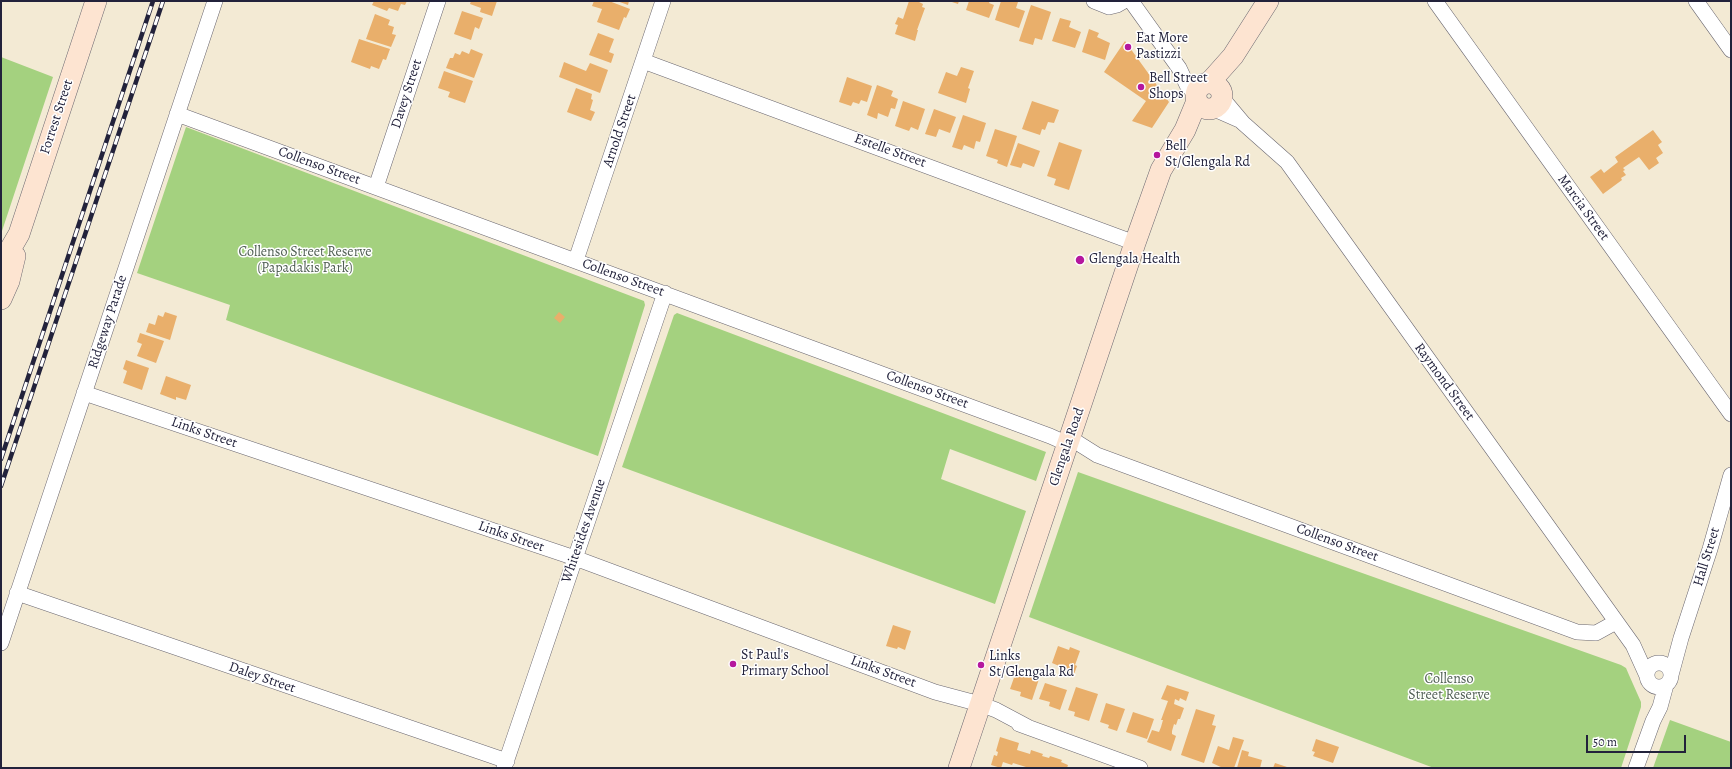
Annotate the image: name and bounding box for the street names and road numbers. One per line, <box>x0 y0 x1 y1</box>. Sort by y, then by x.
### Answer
street label: Davey Street <box>388 57 426 131</box>
street label: Forrest Street <box>37 77 77 157</box>
street label: Arnold Street <box>600 92 640 170</box>
street label: Estelle Street <box>852 130 928 172</box>
street label: Collenso Street <box>276 143 362 189</box>
street label: Marcia Street <box>1554 172 1612 244</box>
street label: Collenso Street <box>580 255 666 301</box>
street label: Ridgeway Parade <box>85 273 131 371</box>
street label: Raymond Street <box>1410 340 1478 424</box>
street label: Collenso Street <box>884 367 970 413</box>
street label: Glengala Road <box>1046 406 1088 488</box>
street label: Links Street <box>169 414 239 452</box>
street label: Whitesides Avenue <box>558 477 610 585</box>
street label: Links Street <box>476 518 546 556</box>
street label: Collenso Street <box>1294 520 1380 566</box>
street label: Hall Street <box>1690 525 1724 589</box>
street label: Links Street <box>848 652 918 692</box>
street label: Daley Street <box>226 659 298 697</box>

